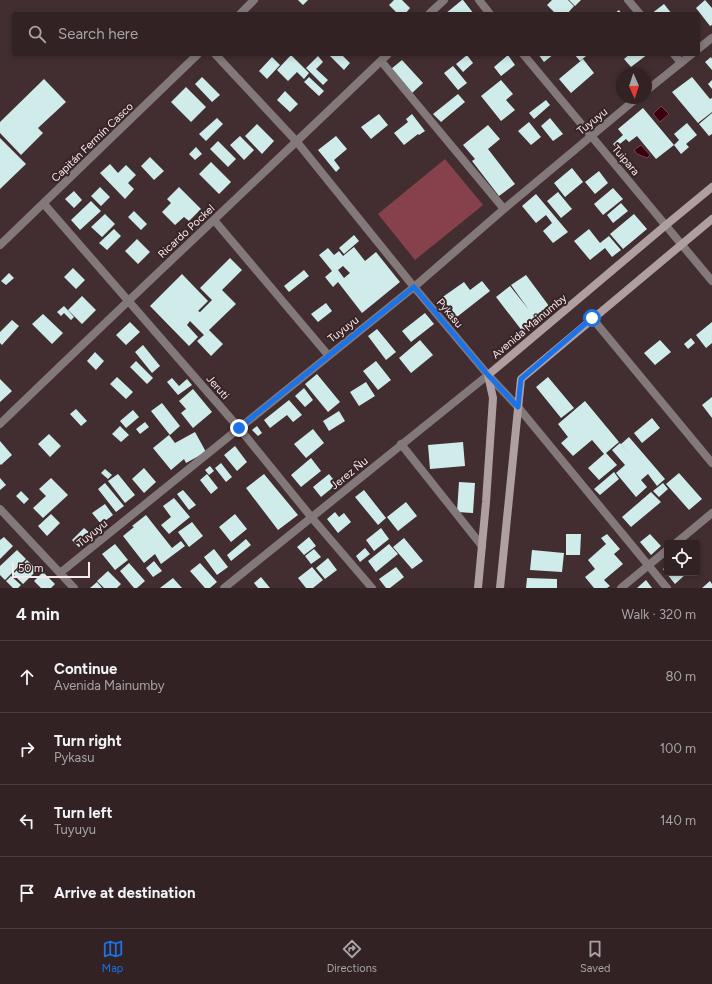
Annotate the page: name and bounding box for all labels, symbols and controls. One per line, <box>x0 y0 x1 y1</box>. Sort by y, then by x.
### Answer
search box <box>12 12 700 56</box>
icon: search <box>26 23 48 45</box>
text: Search here <box>58 25 138 43</box>
north arrow <box>616 68 652 104</box>
street label: Capitán Fermín Casco <box>49 100 136 185</box>
street label: Tuyuyu <box>574 105 610 138</box>
street label: Tuipara <box>609 142 642 178</box>
street label: Ricardo Pockel <box>155 202 217 261</box>
street label: Avenida Mainumby <box>489 291 569 361</box>
street label: Pykasu <box>434 296 466 331</box>
route start <box>583 309 601 327</box>
street label: Tuyuyu <box>325 313 361 345</box>
street label: Jeruti <box>203 372 232 402</box>
route end <box>230 419 248 437</box>
street label: Jerez Ñu <box>327 454 371 492</box>
street label: Tuyuyu <box>74 517 110 550</box>
map controls <box>664 540 700 576</box>
button: locate <box>664 540 700 576</box>
scale bar <box>12 560 90 579</box>
text: 50 m <box>18 562 43 575</box>
text: 4 min <box>16 604 60 624</box>
text: Walk · 320 m <box>622 607 696 622</box>
text: Continue <box>54 660 117 678</box>
icon: ahead <box>16 666 38 688</box>
text: 80 m <box>665 669 696 684</box>
text: Avenida Mainumby <box>54 678 165 693</box>
text: Turn right <box>54 732 122 750</box>
icon: right <box>16 738 38 760</box>
text: 100 m <box>660 741 696 756</box>
text: Pykasu <box>54 750 94 765</box>
text: Turn left <box>54 804 112 822</box>
icon: left <box>16 810 38 832</box>
text: 140 m <box>660 813 696 828</box>
text: Tuyuyu <box>54 822 96 837</box>
icon: arrive <box>16 882 38 904</box>
text: Arrive at destination <box>54 884 195 902</box>
tab: Map <box>102 938 124 975</box>
tab: Directions <box>327 938 377 975</box>
tab: Saved <box>580 938 610 975</box>

